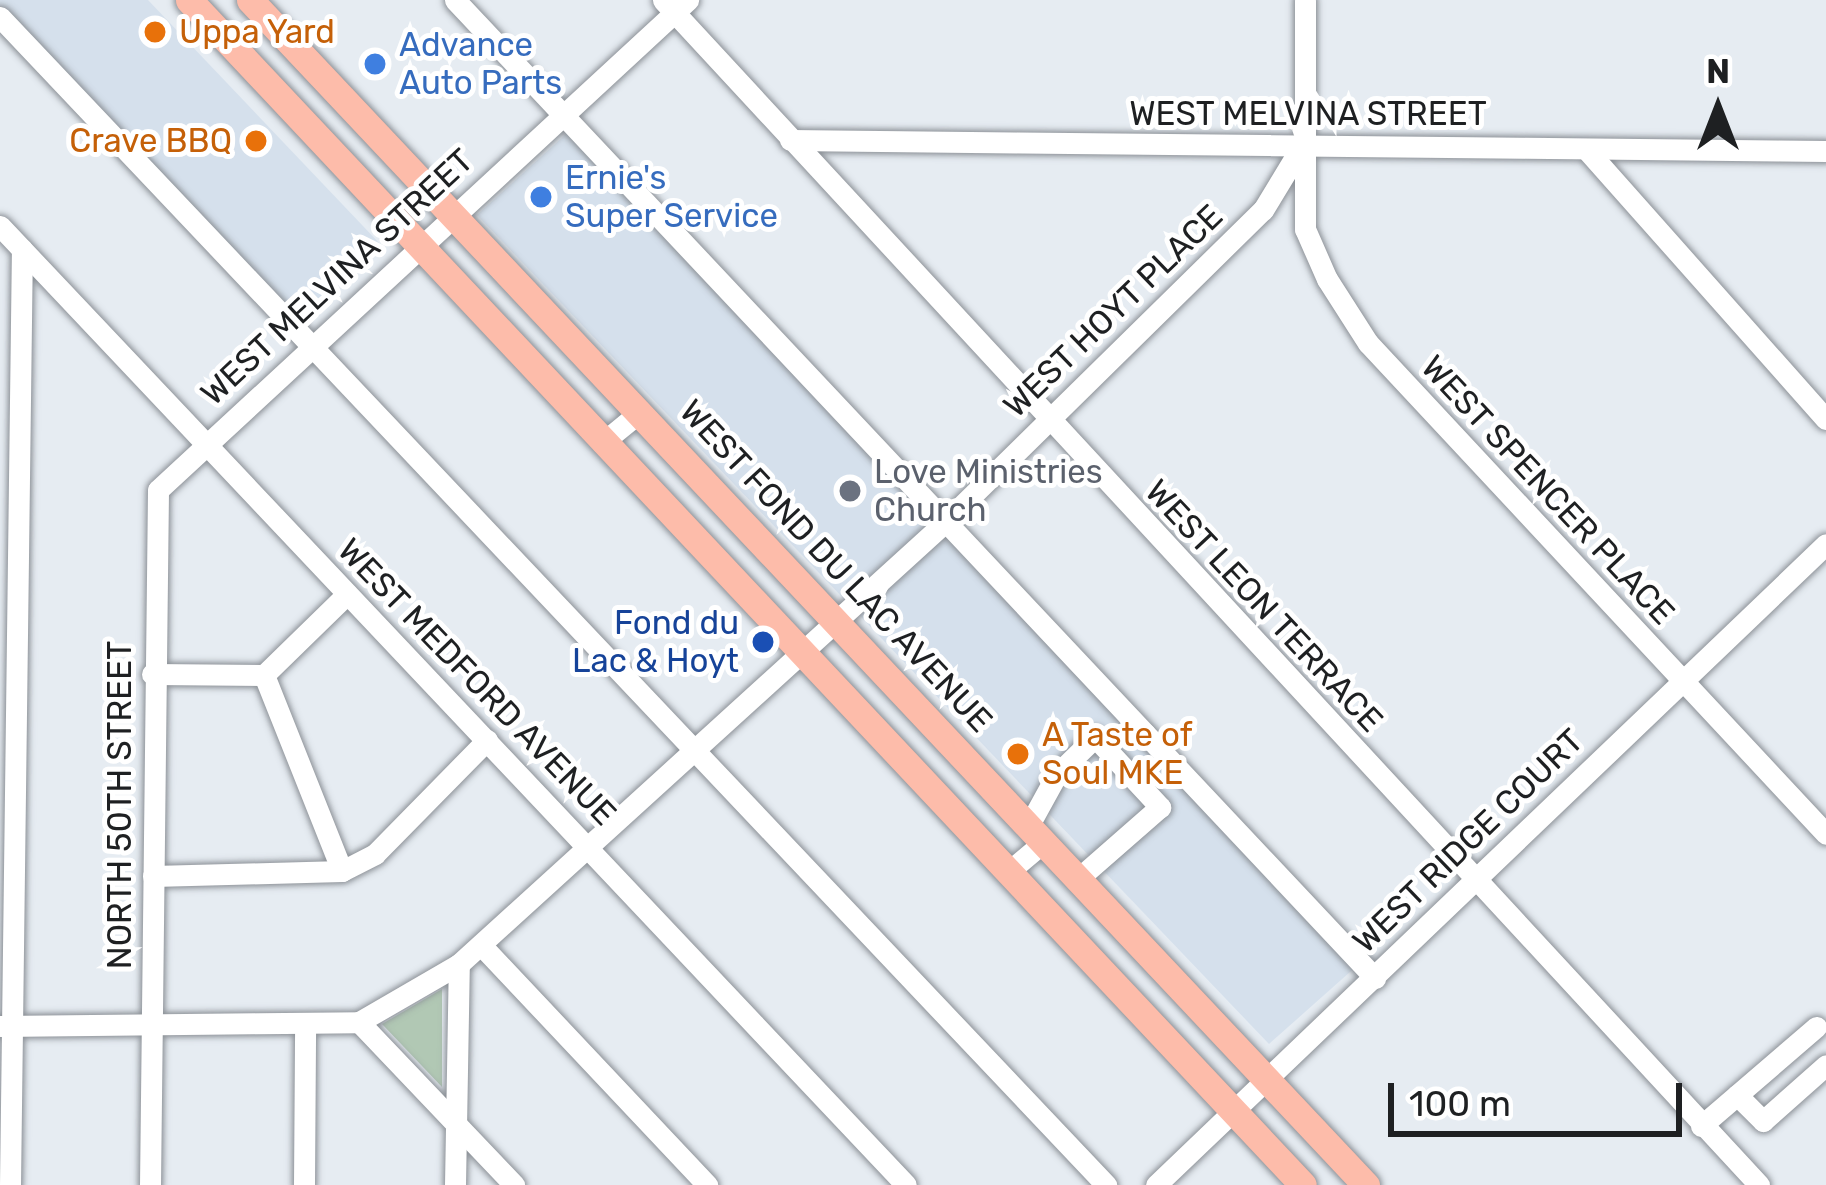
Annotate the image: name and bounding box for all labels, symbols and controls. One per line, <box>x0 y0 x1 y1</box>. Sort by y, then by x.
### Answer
place label: Uppa Yard <box>179 12 336 52</box>
marker: Uppa Yard <box>142 19 168 45</box>
place label: Advance Auto Parts <box>399 25 562 103</box>
north arrow <box>1658 48 1778 168</box>
marker: Advance Auto Parts <box>362 51 388 77</box>
text: N <box>1706 52 1730 91</box>
street label: WEST MELVINA STREET <box>1128 94 1488 134</box>
place label: Crave BBQ <box>69 121 232 161</box>
marker: Crave BBQ <box>243 128 269 154</box>
street label: WEST MELVINA STREET <box>192 140 482 414</box>
place label: Ernie's Super Service <box>565 158 779 236</box>
marker: Ernie's Super Service <box>528 184 554 210</box>
street label: WEST HOYT PLACE <box>995 196 1231 426</box>
street label: WEST SPENCER PLACE <box>1413 347 1683 633</box>
street label: WEST FOND DU LAC AVENUE <box>671 391 1001 741</box>
place label: Love Ministries Church <box>874 452 1103 530</box>
street label: WEST LEON TERRACE <box>1136 471 1392 741</box>
marker: Love Ministries Church <box>837 478 863 504</box>
street label: WEST MEDFORD AVENUE <box>329 530 625 834</box>
place label: Fond du Lac & Hoyt <box>572 603 739 681</box>
marker: Fond du Lac & Hoyt <box>750 629 776 655</box>
street label: NORTH 50TH STREET <box>100 641 140 969</box>
place label: A Taste of Soul MKE <box>1042 715 1194 793</box>
street label: WEST RIDGE COURT <box>1344 721 1592 961</box>
marker: A Taste of Soul MKE <box>1005 741 1031 767</box>
scale bar <box>1394 1059 1688 1133</box>
text: 100 m <box>1409 1082 1511 1125</box>

